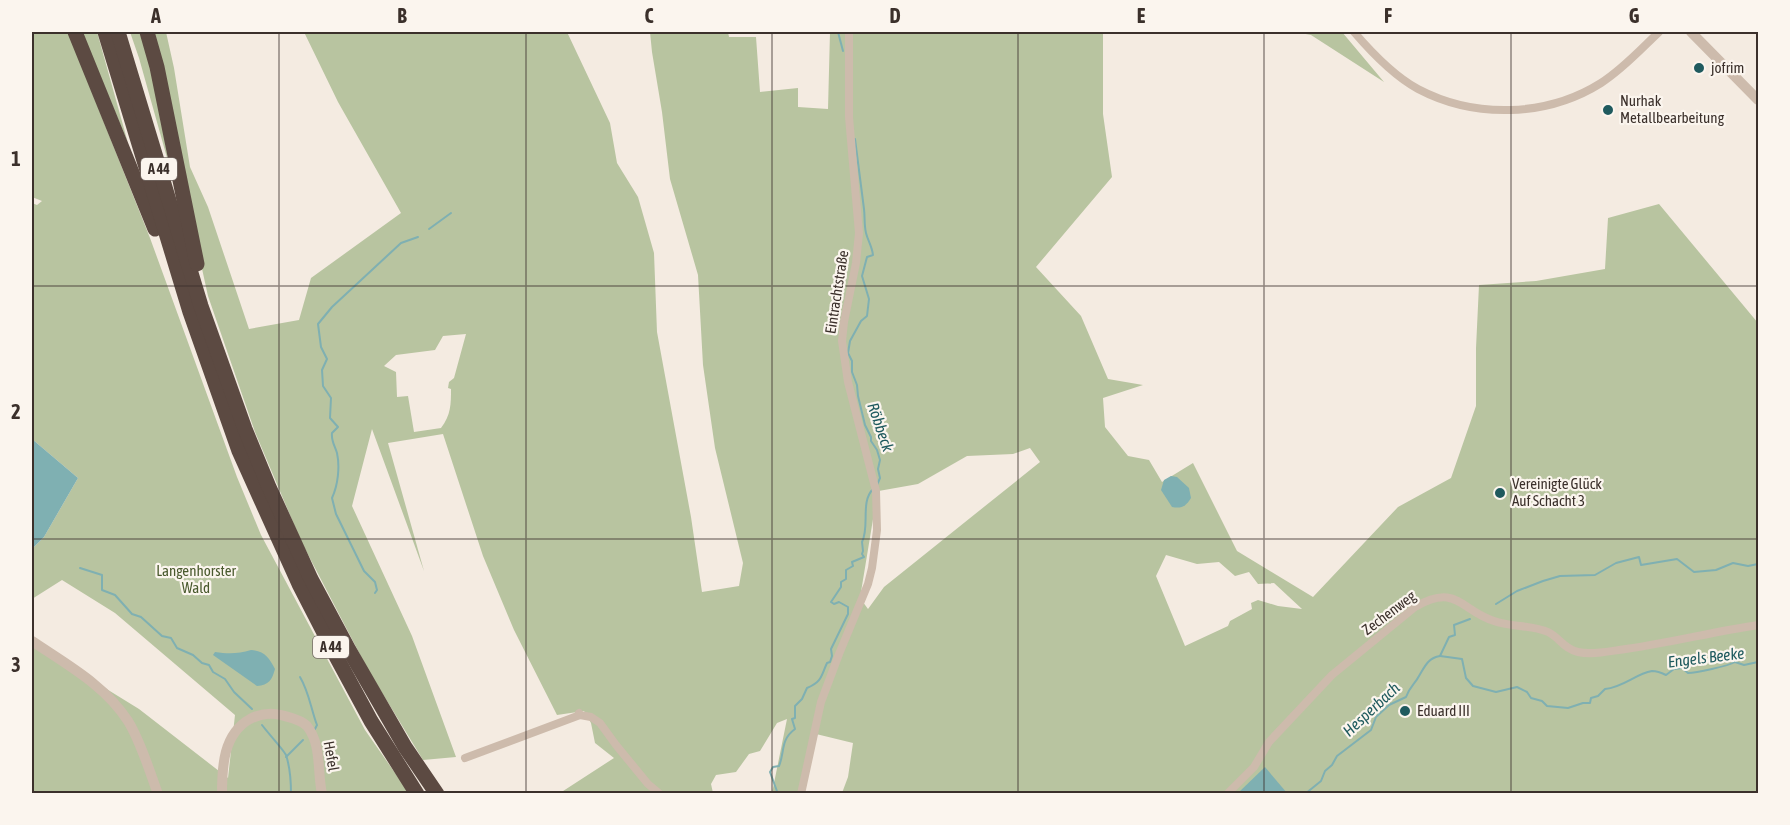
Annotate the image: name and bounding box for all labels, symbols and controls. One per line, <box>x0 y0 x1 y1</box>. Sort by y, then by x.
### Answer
text: A <box>150 4 161 27</box>
text: B <box>397 4 407 27</box>
text: C <box>645 4 654 27</box>
text: D <box>889 4 901 27</box>
text: E <box>1137 4 1146 27</box>
text: F <box>1384 4 1392 27</box>
text: G <box>1629 4 1640 27</box>
place label: jofrim <box>1710 59 1744 76</box>
marker: jofrim <box>1692 61 1706 75</box>
place label: Nurhak Metallbearbeitung <box>1620 92 1725 126</box>
marker: Nurhak Metallbearbeitung <box>1601 103 1615 117</box>
text: 1 <box>11 147 21 170</box>
road number: A 44 <box>141 158 177 180</box>
street label: Eintrachtstraße <box>822 249 852 335</box>
text: 2 <box>11 400 21 423</box>
water label: Röbbeck <box>864 400 898 455</box>
place label: Vereinigte Glück Auf Schacht 3 <box>1512 475 1602 509</box>
marker: Vereinigte Glück Auf Schacht 3 <box>1493 486 1507 500</box>
park label: Langenhorster Wald <box>156 562 236 596</box>
street label: Zechenweg <box>1359 587 1419 638</box>
road number: A 44 <box>313 636 349 658</box>
water label: Engels Beeke <box>1667 643 1745 672</box>
text: 3 <box>11 653 21 676</box>
water label: Hesperbach <box>1339 678 1404 740</box>
place label: Eduard III <box>1417 702 1470 719</box>
marker: Eduard III <box>1398 704 1412 718</box>
street label: Hefel <box>320 739 343 772</box>

